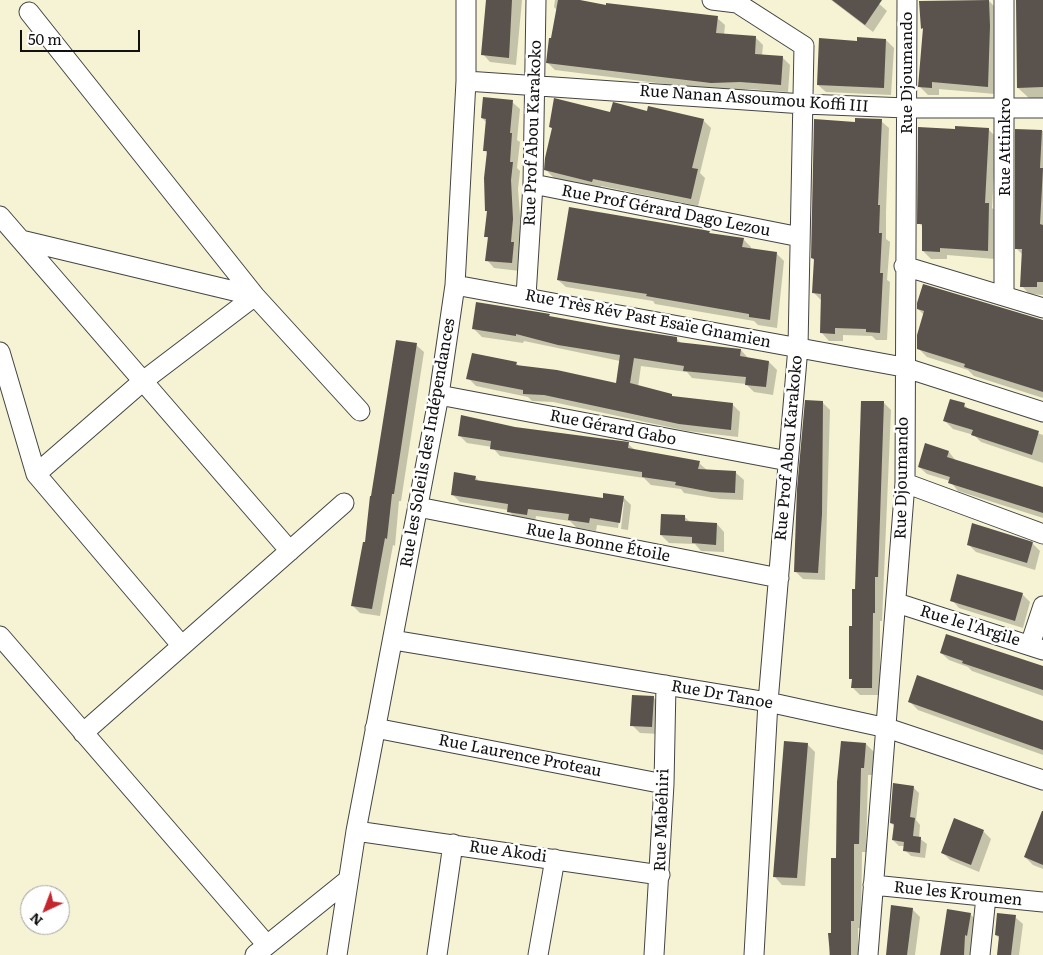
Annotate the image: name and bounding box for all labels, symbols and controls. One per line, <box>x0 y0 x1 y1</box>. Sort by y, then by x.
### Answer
street label: Rue Djoumando <box>897 12 917 134</box>
scale bar <box>22 20 142 52</box>
text: 50 m <box>28 27 62 50</box>
street label: Rue Prof Abou Karakoko <box>520 40 546 226</box>
street label: Rue Nanan Assoumou Koffi III <box>639 81 869 117</box>
street label: Rue Attinkro <box>995 98 1015 196</box>
street label: Rue Prof Gérard Dago Lezou <box>560 181 772 241</box>
street label: Rue Très Rév Past Esaïe Gnamien <box>523 286 773 352</box>
street label: Rue les Soleils des Indépendances <box>397 317 459 569</box>
street label: Rue Prof Abou Karakoko <box>771 354 807 542</box>
street label: Rue Gérard Gabo <box>548 406 678 450</box>
street label: Rue Djoumando <box>891 417 913 539</box>
street label: Rue la Bonne Étoile <box>524 520 672 566</box>
street label: Rue le l'Argile <box>918 602 1022 650</box>
street label: Rue Dr Tanoe <box>670 677 774 713</box>
street label: Rue Laurence Proteau <box>437 731 603 781</box>
street label: Rue Mabéhiri <box>651 768 673 872</box>
street label: Rue Akodi <box>468 837 548 867</box>
street label: Rue les Kroumen <box>893 878 1023 910</box>
north arrow <box>20 885 70 935</box>
text: N <box>24 909 47 932</box>

